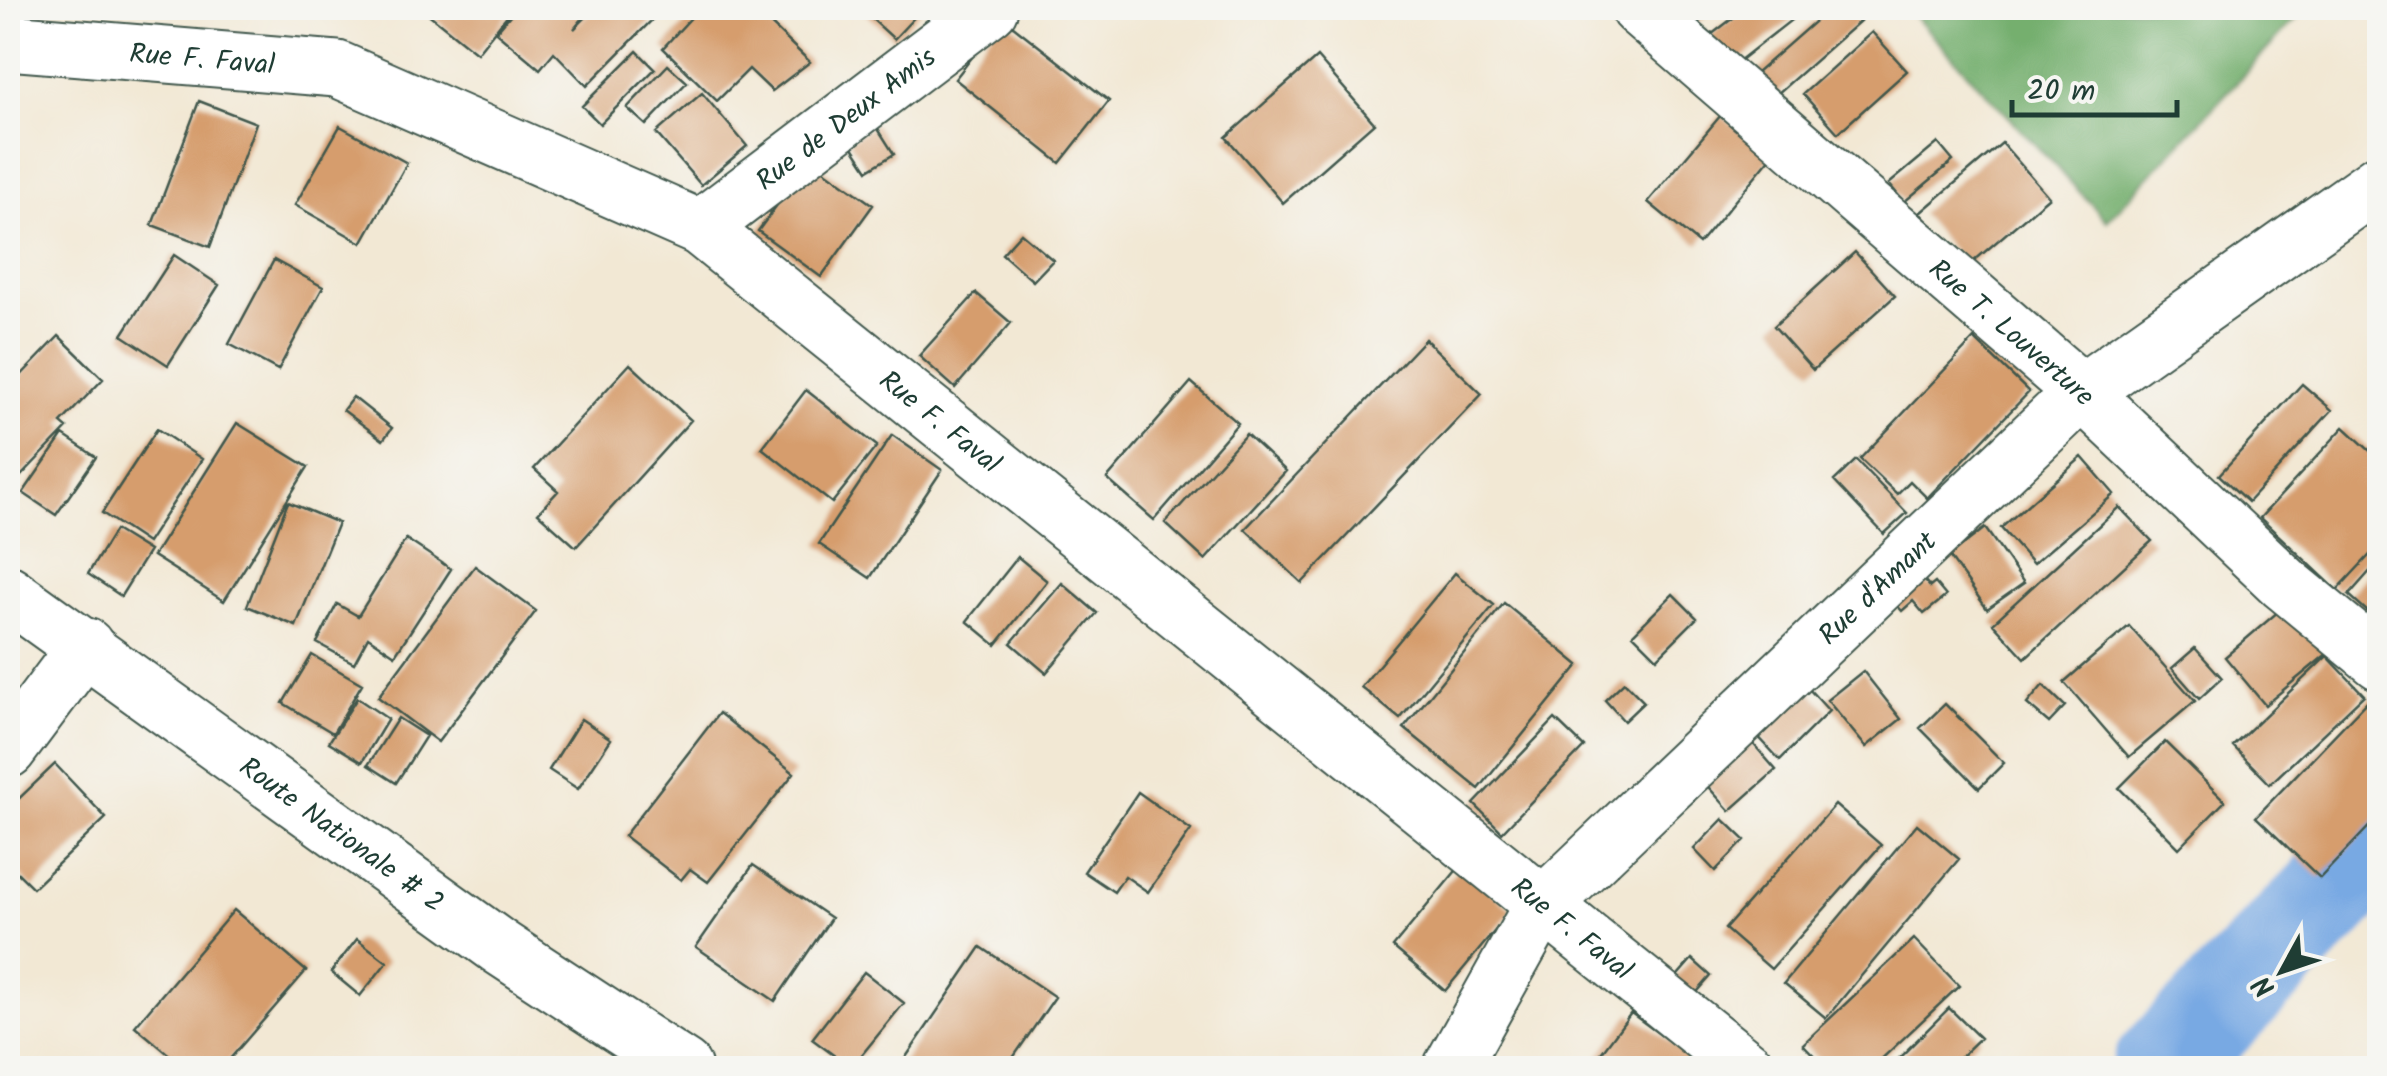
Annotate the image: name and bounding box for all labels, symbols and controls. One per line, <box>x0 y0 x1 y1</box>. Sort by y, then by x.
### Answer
street label: Rue F. Faval <box>128 32 277 89</box>
street label: Rue de Deux Amis <box>747 37 947 203</box>
scale bar <box>2012 55 2177 117</box>
text: 20 m <box>2027 68 2095 116</box>
street label: Rue T. Louverture <box>1917 249 2105 419</box>
street label: Rue F. Faval <box>868 360 1010 486</box>
street label: Rue d'Amant <box>1809 520 1949 657</box>
street label: Route Nationale # 2 <box>229 746 453 925</box>
street label: Rue F. Faval <box>1500 867 1642 993</box>
north arrow <box>2232 921 2332 1021</box>
text: N <box>2242 964 2288 1007</box>

